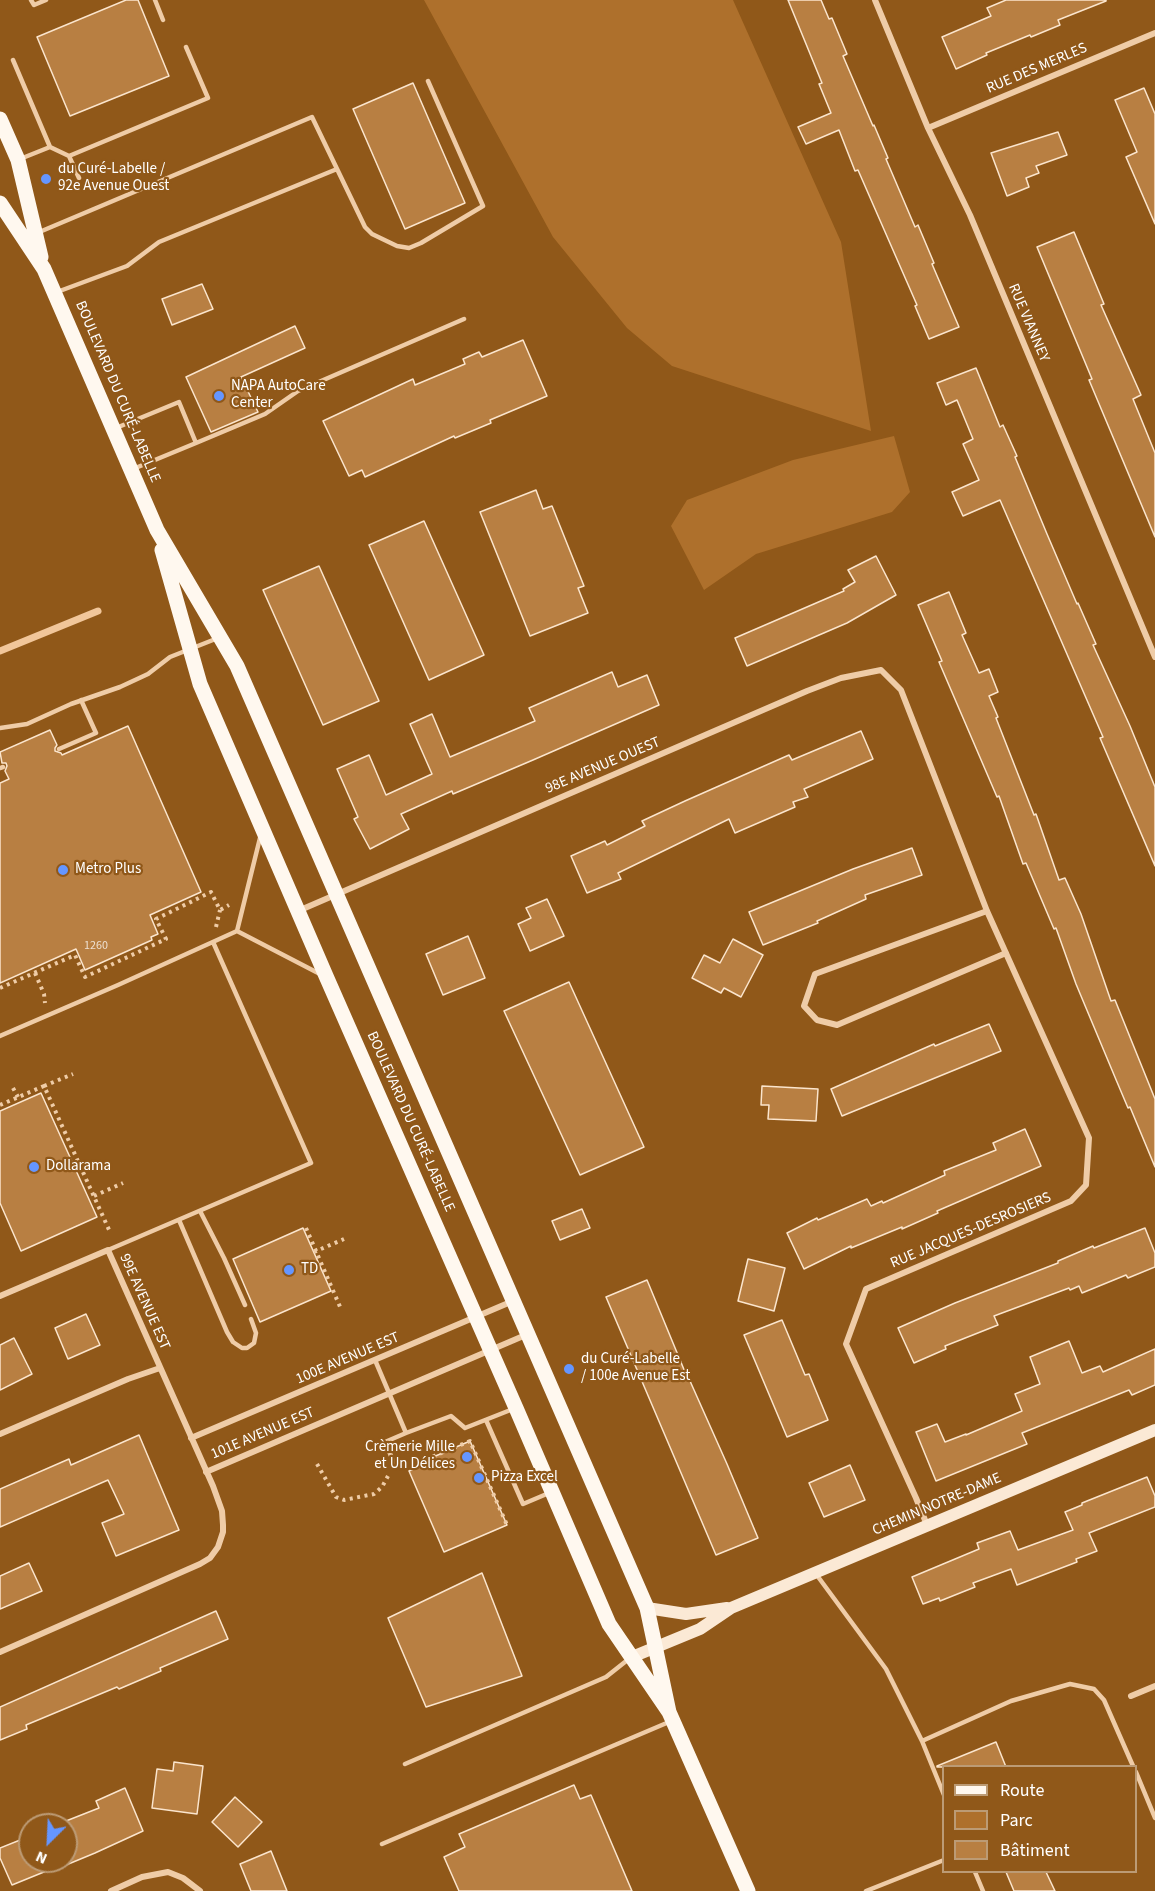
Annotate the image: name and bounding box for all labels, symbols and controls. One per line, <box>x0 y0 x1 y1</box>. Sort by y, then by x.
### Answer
street label: RUE DES MERLES <box>984 40 1090 98</box>
place label: du Curé-Labelle / 92e Avenue Ouest <box>58 161 169 196</box>
marker: du Curé-Labelle / 92e Avenue Ouest <box>39 172 53 186</box>
street label: RUE VIANNEY <box>1003 281 1053 365</box>
street label: BOULEVARD DU CURÉ-LABELLE <box>70 298 164 486</box>
place label: NAPA AutoCare Center <box>231 378 326 413</box>
marker: NAPA AutoCare Center <box>212 389 226 403</box>
street label: 98E AVENUE OUEST <box>543 734 663 798</box>
place label: Metro Plus <box>75 861 141 879</box>
marker: Metro Plus <box>56 863 70 877</box>
house number: 1260 <box>84 939 108 953</box>
street label: BOULEVARD DU CURÉ-LABELLE <box>362 1029 458 1215</box>
place label: Dollarama <box>46 1158 111 1176</box>
marker: Dollarama <box>27 1160 41 1174</box>
street label: RUE JACQUES-DESROSIERS <box>888 1189 1054 1273</box>
street label: 99E AVENUE EST <box>115 1251 173 1353</box>
place label: TD <box>301 1261 318 1279</box>
marker: TD <box>282 1263 296 1277</box>
street label: 100E AVENUE EST <box>293 1329 403 1389</box>
place label: du Curé-Labelle / 100e Avenue Est <box>581 1351 690 1386</box>
marker: du Curé-Labelle / 100e Avenue Est <box>562 1362 576 1376</box>
street label: 101E AVENUE EST <box>208 1404 318 1464</box>
place label: Crèmerie Mille et Un Délices <box>365 1439 455 1474</box>
marker: Crèmerie Mille et Un Délices <box>460 1450 474 1464</box>
place label: Pizza Excel <box>491 1469 558 1487</box>
street label: CHEMIN NOTRE-DAME <box>870 1470 1004 1540</box>
marker: Pizza Excel <box>472 1471 486 1485</box>
legend <box>942 1765 1137 1873</box>
text: Route <box>1000 1778 1044 1803</box>
text: Parc <box>1000 1808 1033 1833</box>
north arrow <box>18 1813 78 1873</box>
text: Bâtiment <box>1000 1838 1070 1863</box>
text: N <box>32 1845 51 1870</box>

